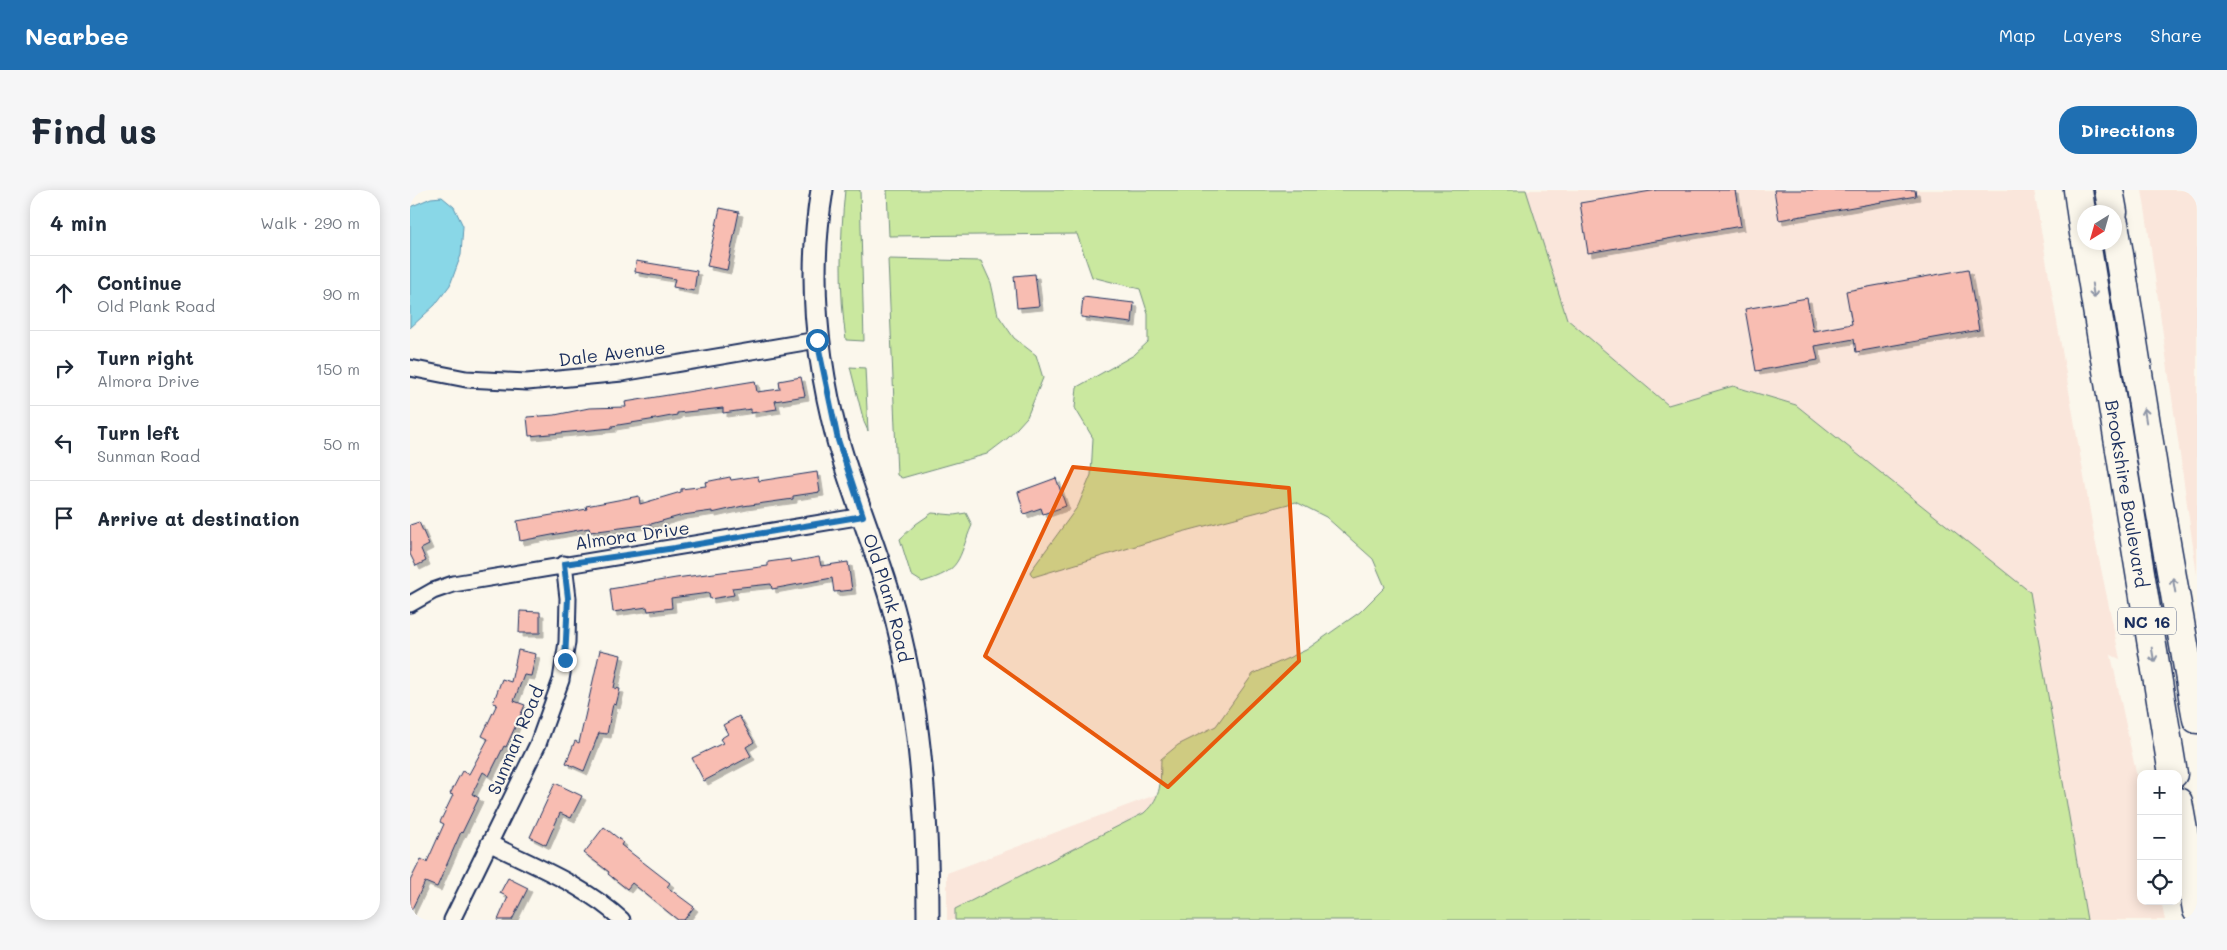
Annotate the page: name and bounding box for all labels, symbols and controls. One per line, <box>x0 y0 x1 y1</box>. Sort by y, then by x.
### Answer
text: Nearbee <box>25 20 129 51</box>
text: Map <box>1999 23 2035 47</box>
text: Layers <box>2063 23 2122 47</box>
text: Share <box>2150 23 2202 47</box>
button: Directions <box>2059 106 2197 154</box>
text: Find us <box>30 107 157 153</box>
north arrow <box>2077 205 2122 250</box>
text: 4 min <box>50 209 107 236</box>
text: Walk · 290 m <box>260 212 360 233</box>
text: Continue <box>97 270 182 295</box>
icon: ahead <box>50 279 78 307</box>
one-way arrow <box>2089 282 2099 298</box>
text: 90 m <box>323 283 360 304</box>
text: Old Plank Road <box>97 295 215 316</box>
route start <box>806 329 829 352</box>
street label: Dale Avenue <box>557 335 667 371</box>
text: Turn right <box>97 345 194 370</box>
icon: right <box>50 354 78 382</box>
text: 150 m <box>316 358 360 379</box>
text: Almora Drive <box>97 370 200 391</box>
street label: Brookshire Boulevard <box>2100 398 2154 589</box>
one-way arrow <box>2139 407 2149 423</box>
text: Turn left <box>97 420 180 445</box>
icon: left <box>50 429 78 457</box>
text: 50 m <box>323 433 360 454</box>
text: Sunman Road <box>97 445 200 466</box>
icon: arrive <box>50 504 78 532</box>
text: Arrive at destination <box>97 506 300 531</box>
street label: Almora Drive <box>573 515 691 555</box>
street label: Old Plank Road <box>858 530 918 664</box>
one-way arrow <box>2168 578 2178 594</box>
road number: NC 16 <box>2118 608 2176 634</box>
one-way arrow <box>2149 647 2159 663</box>
route end <box>554 649 577 672</box>
street label: Sunman Road <box>481 682 549 798</box>
map controls <box>2137 770 2182 905</box>
button: + <box>2137 770 2182 815</box>
button: − <box>2137 815 2182 860</box>
button: locate <box>2137 860 2182 905</box>

